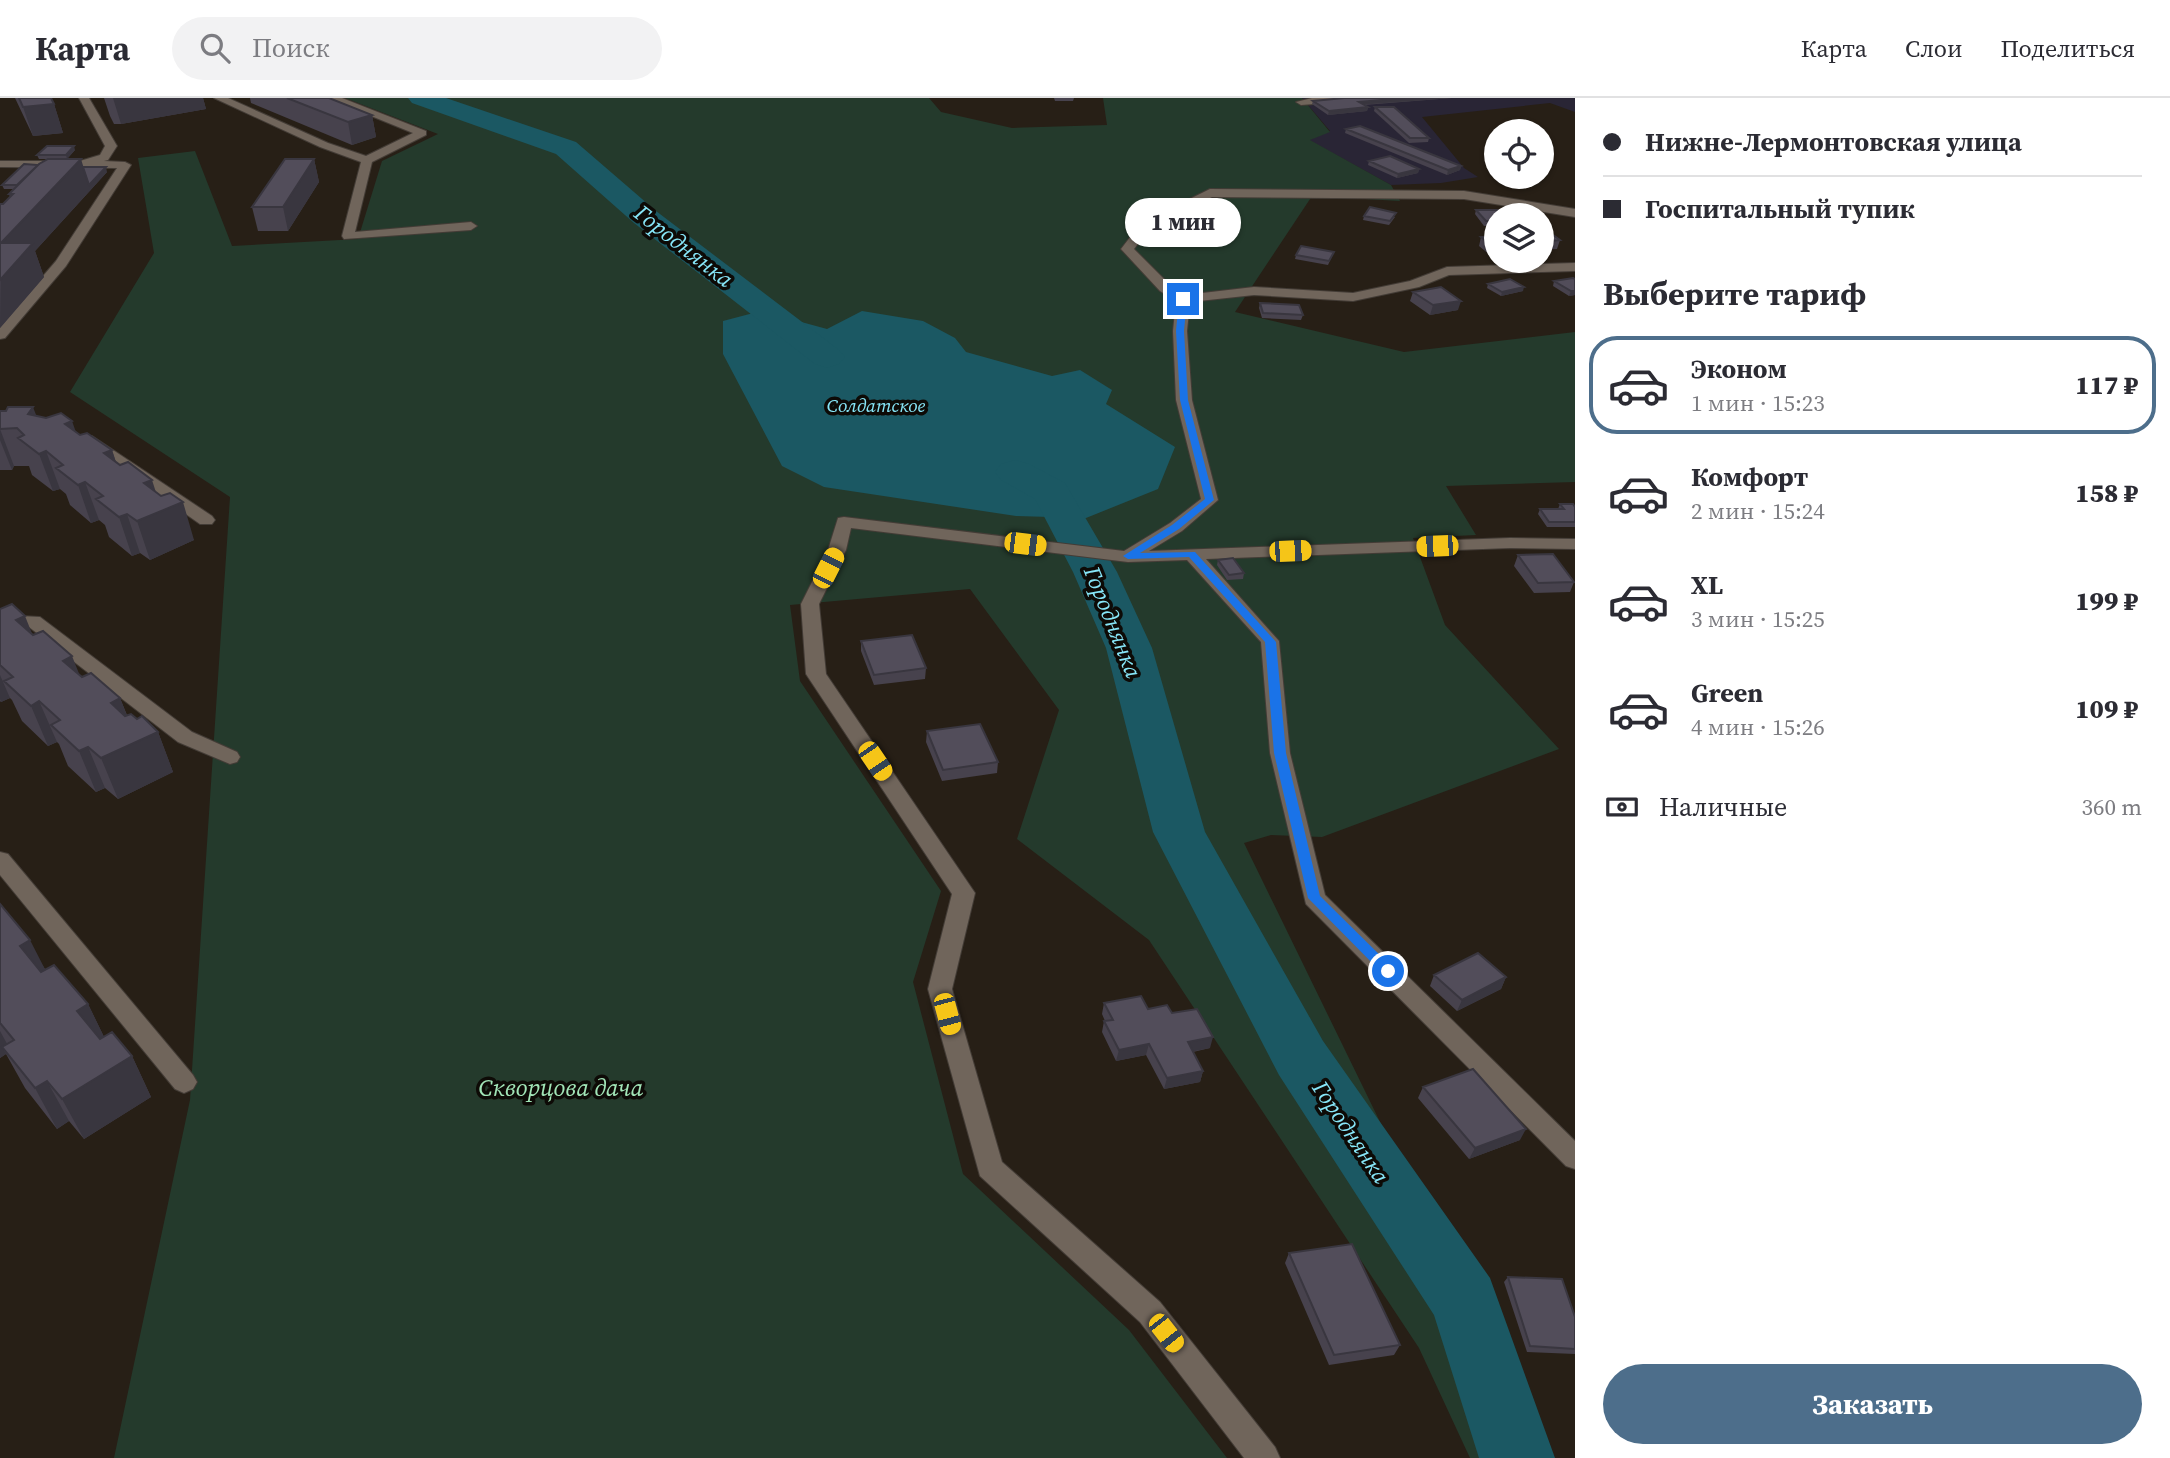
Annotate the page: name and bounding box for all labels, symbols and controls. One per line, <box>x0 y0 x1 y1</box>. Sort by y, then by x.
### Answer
search box <box>172 17 662 80</box>
text: Карта <box>35 26 130 71</box>
icon: search <box>196 29 234 67</box>
text: Поиск <box>252 30 330 66</box>
text: Карта <box>1801 32 1867 65</box>
text: Слои <box>1905 32 1962 65</box>
text: Поделиться <box>2000 32 2135 65</box>
map controls <box>1484 119 1554 273</box>
button: locate <box>1484 119 1554 189</box>
text: Нижне-Лермонтовская улица <box>1645 124 2022 160</box>
text: Госпитальный тупик <box>1645 191 1915 227</box>
water label: Городнянка <box>627 197 740 295</box>
callout: 1 мин <box>1125 198 1241 246</box>
button: layers <box>1484 203 1554 273</box>
text: 1 мин <box>1151 206 1215 238</box>
text: Выберите тариф <box>1603 272 1866 316</box>
route end <box>1167 283 1199 315</box>
text: Эконом <box>1691 351 1787 387</box>
icon: car <box>1607 354 1670 417</box>
text: 117 ₽ <box>2075 367 2138 403</box>
text: 1 мин · 15:23 <box>1691 387 1825 419</box>
water label: Солдатское <box>827 392 926 418</box>
text: Комфорт <box>1691 459 1808 495</box>
icon: car <box>1607 462 1670 525</box>
text: 158 ₽ <box>2075 475 2138 511</box>
text: 2 мин · 15:24 <box>1691 495 1825 527</box>
car <box>1003 531 1048 557</box>
car <box>1416 535 1459 557</box>
car <box>1269 540 1312 562</box>
car <box>810 545 847 591</box>
water label: Городнянка <box>1076 561 1150 683</box>
text: XL <box>1691 567 1723 603</box>
icon: car <box>1607 570 1670 633</box>
text: 199 ₽ <box>2075 583 2138 619</box>
text: 3 мин · 15:25 <box>1691 603 1825 635</box>
text: Green <box>1691 675 1763 711</box>
icon: car <box>1607 678 1670 741</box>
text: 109 ₽ <box>2075 691 2138 727</box>
text: 4 мин · 15:26 <box>1691 711 1825 743</box>
car <box>855 738 896 784</box>
icon: cash <box>1603 788 1641 826</box>
text: Наличные <box>1659 789 1787 825</box>
text: 360 m <box>2081 791 2142 823</box>
route start <box>1372 955 1404 987</box>
car <box>932 991 963 1037</box>
park label: Скворцова дача <box>479 1071 644 1104</box>
water label: Городнянка <box>1304 1073 1397 1190</box>
car <box>1145 1310 1188 1356</box>
button: Заказать <box>1603 1364 2142 1444</box>

